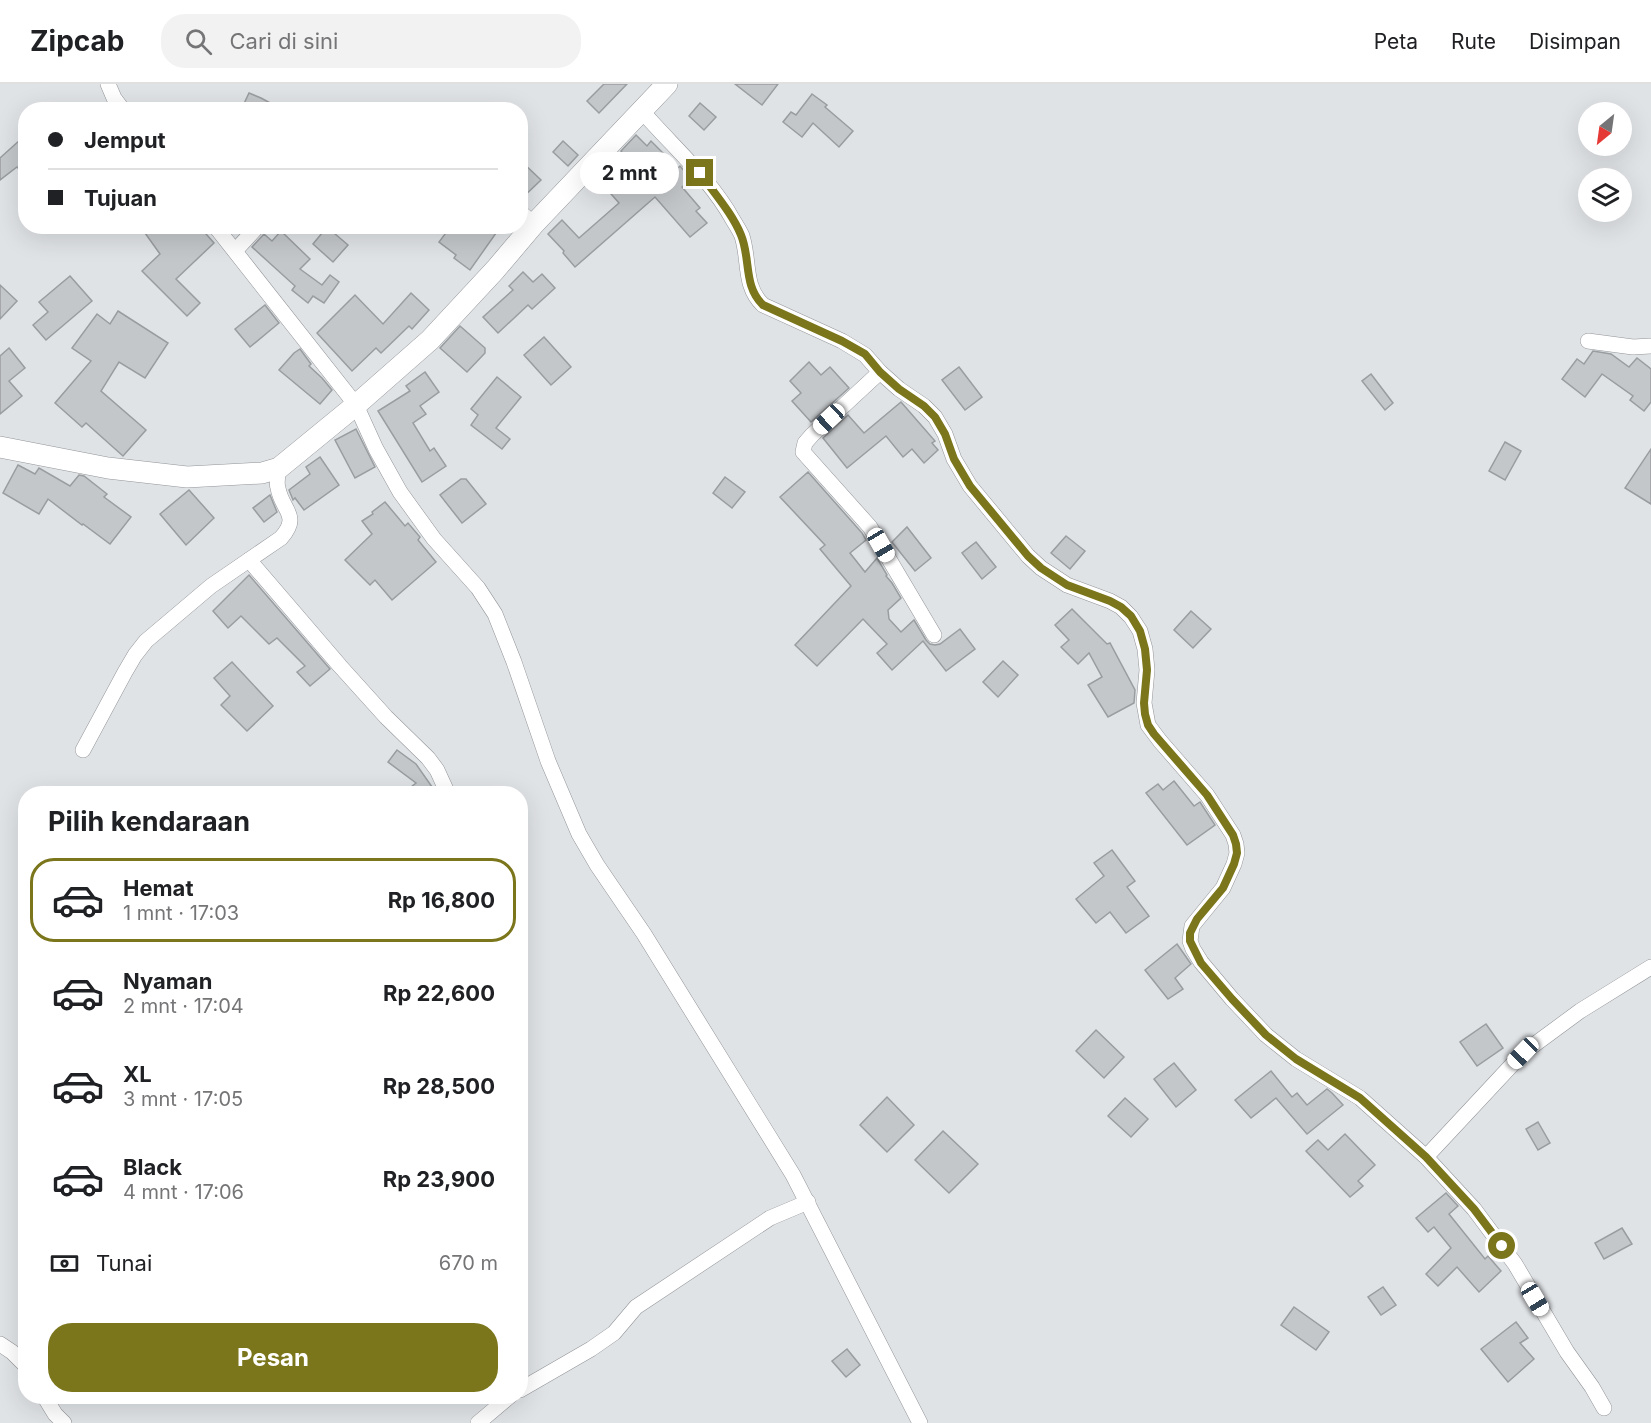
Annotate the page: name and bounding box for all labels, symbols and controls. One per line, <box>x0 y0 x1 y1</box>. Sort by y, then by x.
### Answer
search box <box>161 14 581 68</box>
text: Zipcab <box>30 24 125 58</box>
icon: search <box>182 25 215 58</box>
text: Cari di sini <box>230 28 338 54</box>
text: Peta <box>1374 29 1418 54</box>
text: Rute <box>1451 29 1496 54</box>
text: Disimpan <box>1529 29 1621 54</box>
north arrow <box>1578 102 1632 156</box>
map controls <box>1578 102 1632 222</box>
text: Jemput <box>84 127 166 153</box>
callout: 2 mnt <box>580 152 679 194</box>
route end <box>686 159 713 186</box>
text: 2 mnt <box>602 161 657 185</box>
button: layers <box>1578 168 1632 222</box>
text: Tujuan <box>84 185 157 211</box>
car <box>810 400 848 438</box>
car <box>864 525 898 565</box>
text: Pilih kendaraan <box>48 805 250 838</box>
icon: car <box>51 873 105 927</box>
text: Hemat <box>123 875 193 901</box>
text: Rp 16,800 <box>388 887 495 913</box>
text: 1 mnt · 17:03 <box>123 901 239 925</box>
icon: car <box>51 966 105 1020</box>
text: Nyaman <box>123 968 212 994</box>
text: Rp 22,600 <box>383 980 495 1006</box>
text: 2 mnt · 17:04 <box>123 994 244 1018</box>
car <box>1504 1034 1542 1072</box>
icon: car <box>51 1059 105 1113</box>
text: XL <box>123 1061 152 1087</box>
text: Rp 28,500 <box>383 1073 495 1099</box>
text: 3 mnt · 17:05 <box>123 1087 243 1111</box>
icon: car <box>51 1152 105 1206</box>
text: Black <box>123 1154 182 1180</box>
text: Rp 23,900 <box>383 1166 495 1192</box>
text: 4 mnt · 17:06 <box>123 1180 244 1204</box>
route start <box>1488 1232 1515 1259</box>
icon: cash <box>48 1247 81 1280</box>
text: Tunai <box>96 1250 152 1276</box>
text: 670 m <box>439 1251 498 1275</box>
car <box>1518 1279 1552 1319</box>
button: Pesan <box>48 1323 498 1392</box>

